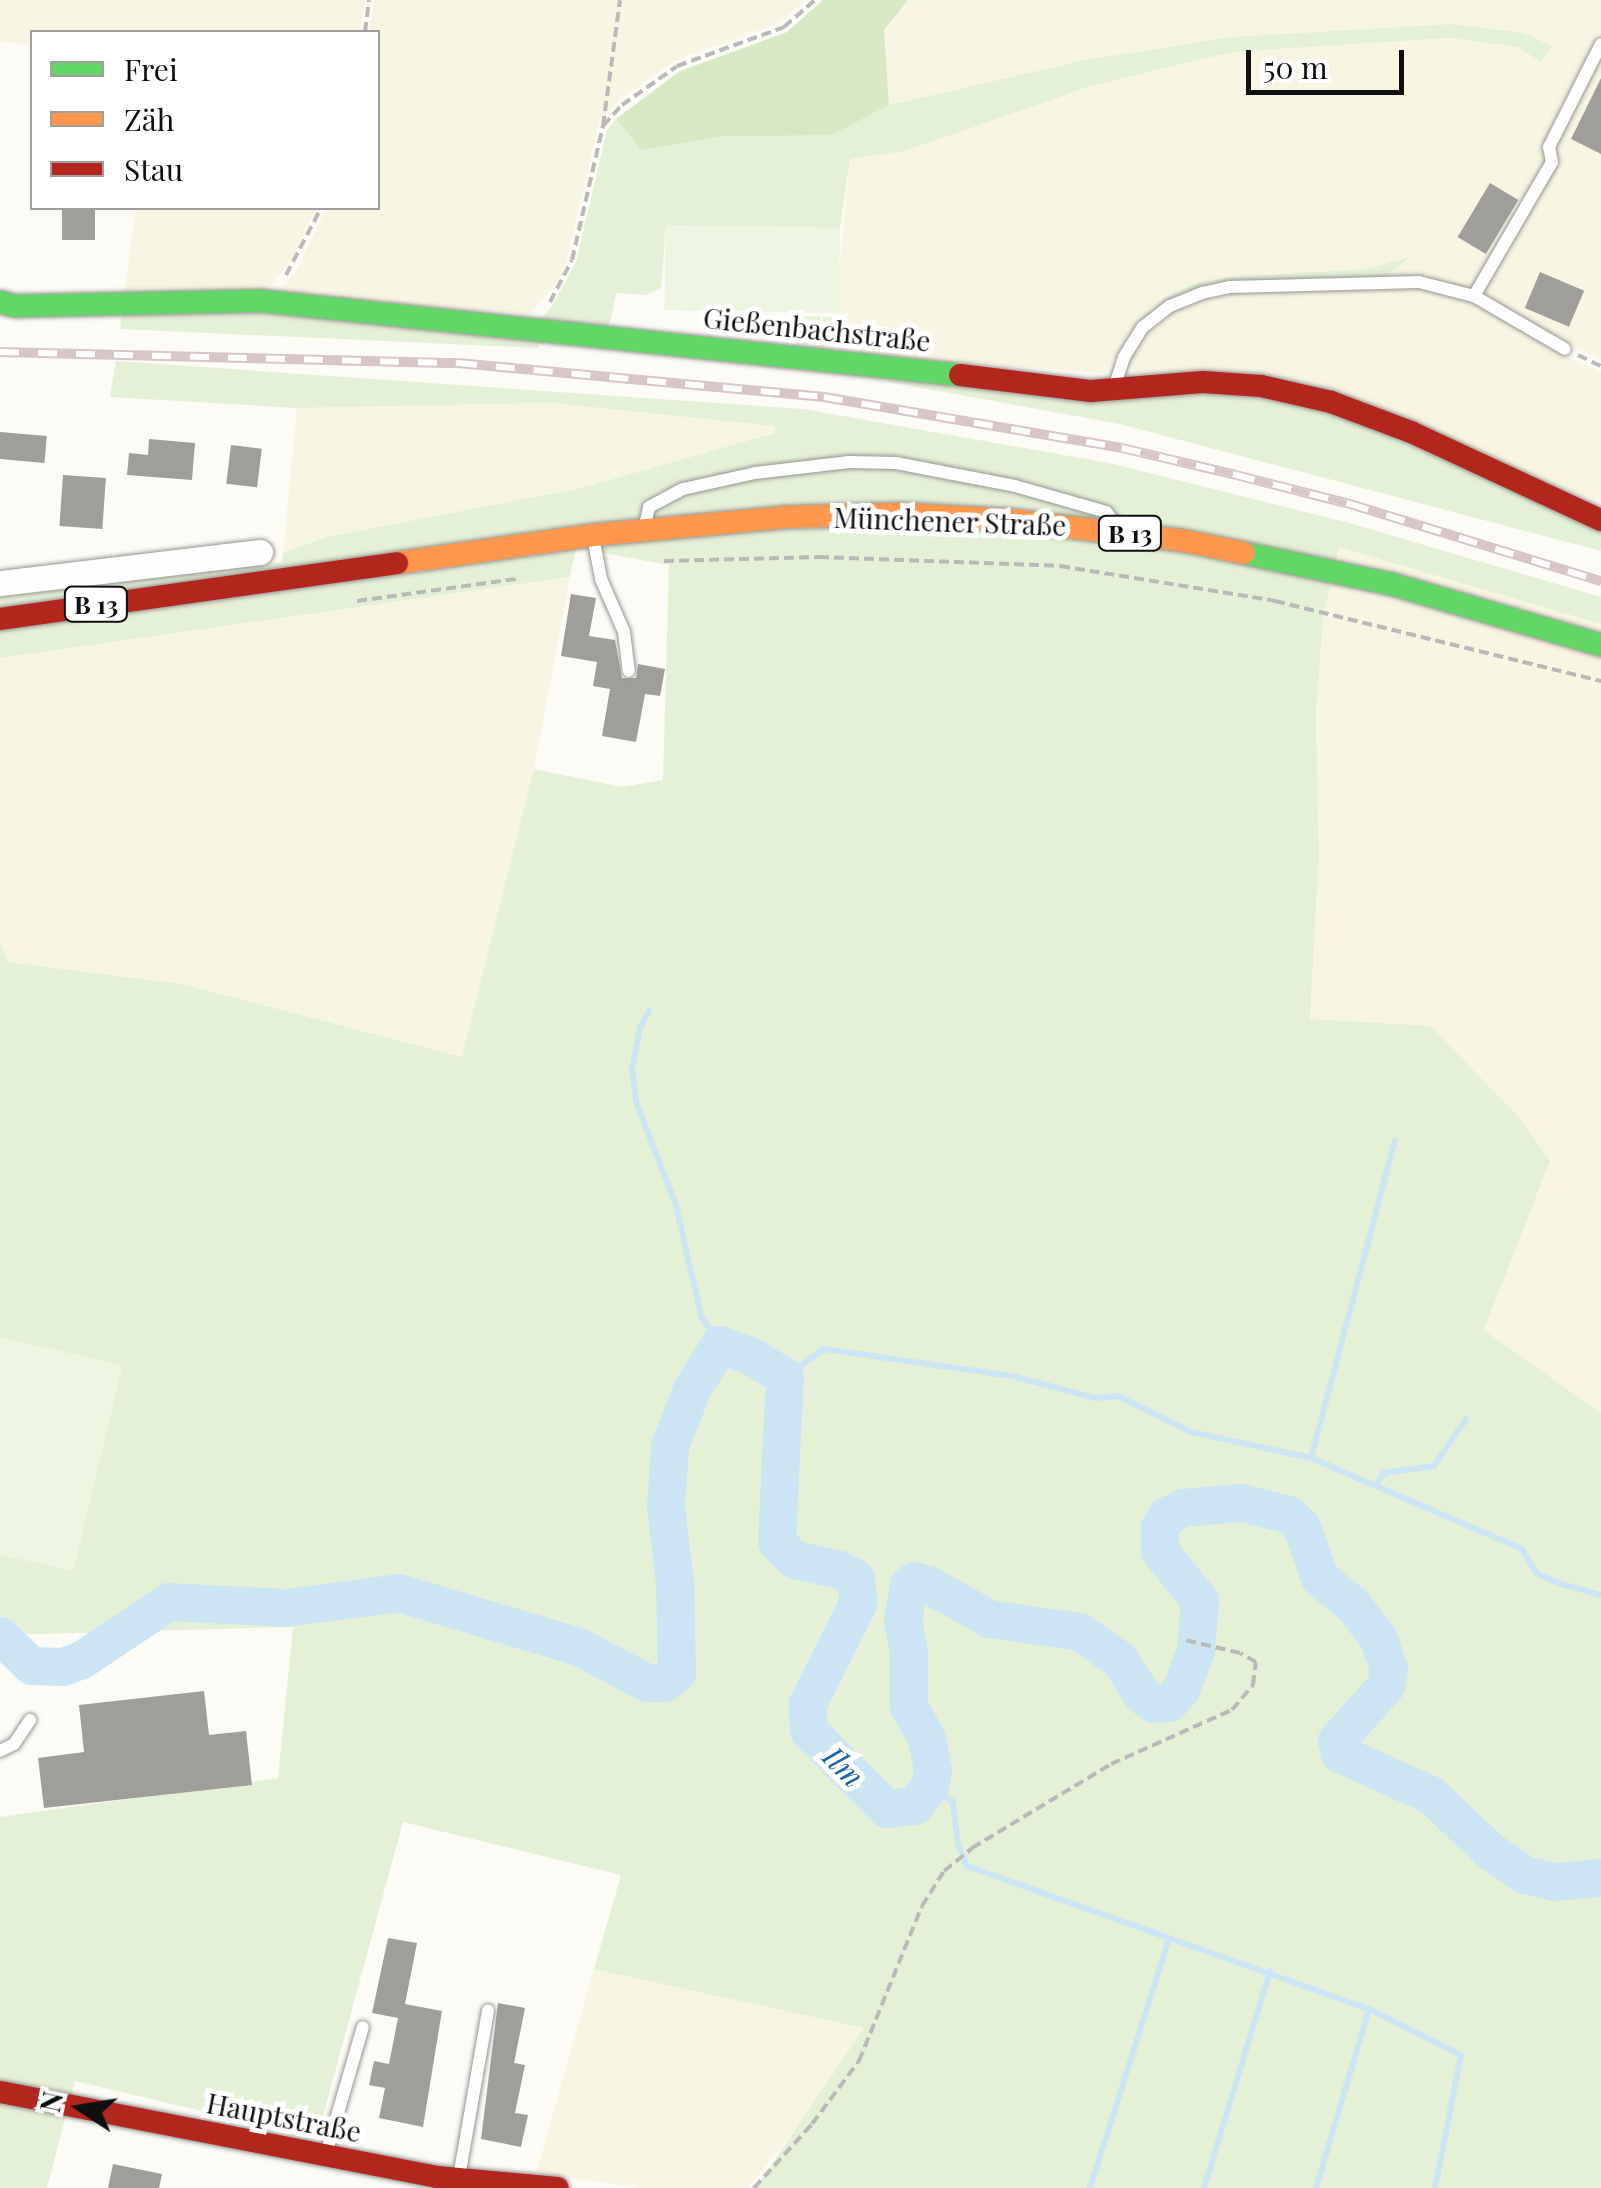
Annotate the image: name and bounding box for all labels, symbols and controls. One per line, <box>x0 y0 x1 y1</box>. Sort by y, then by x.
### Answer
legend <box>30 30 380 210</box>
scale bar <box>1251 30 1408 92</box>
text: 50 m <box>1263 47 1328 87</box>
text: Frei <box>124 49 178 89</box>
text: Zäh <box>124 99 174 139</box>
text: Stau <box>124 149 183 189</box>
street label: Gießenbachstraße <box>702 300 932 358</box>
street label: Münchener Straße <box>833 500 1067 542</box>
road number: B 13 <box>1098 513 1162 553</box>
road number: B 13 <box>64 584 128 624</box>
water label: Ilm <box>816 1738 872 1794</box>
north arrow <box>30 2058 130 2158</box>
street label: Hauptstraße <box>204 2086 364 2148</box>
text: N <box>30 2088 70 2115</box>

